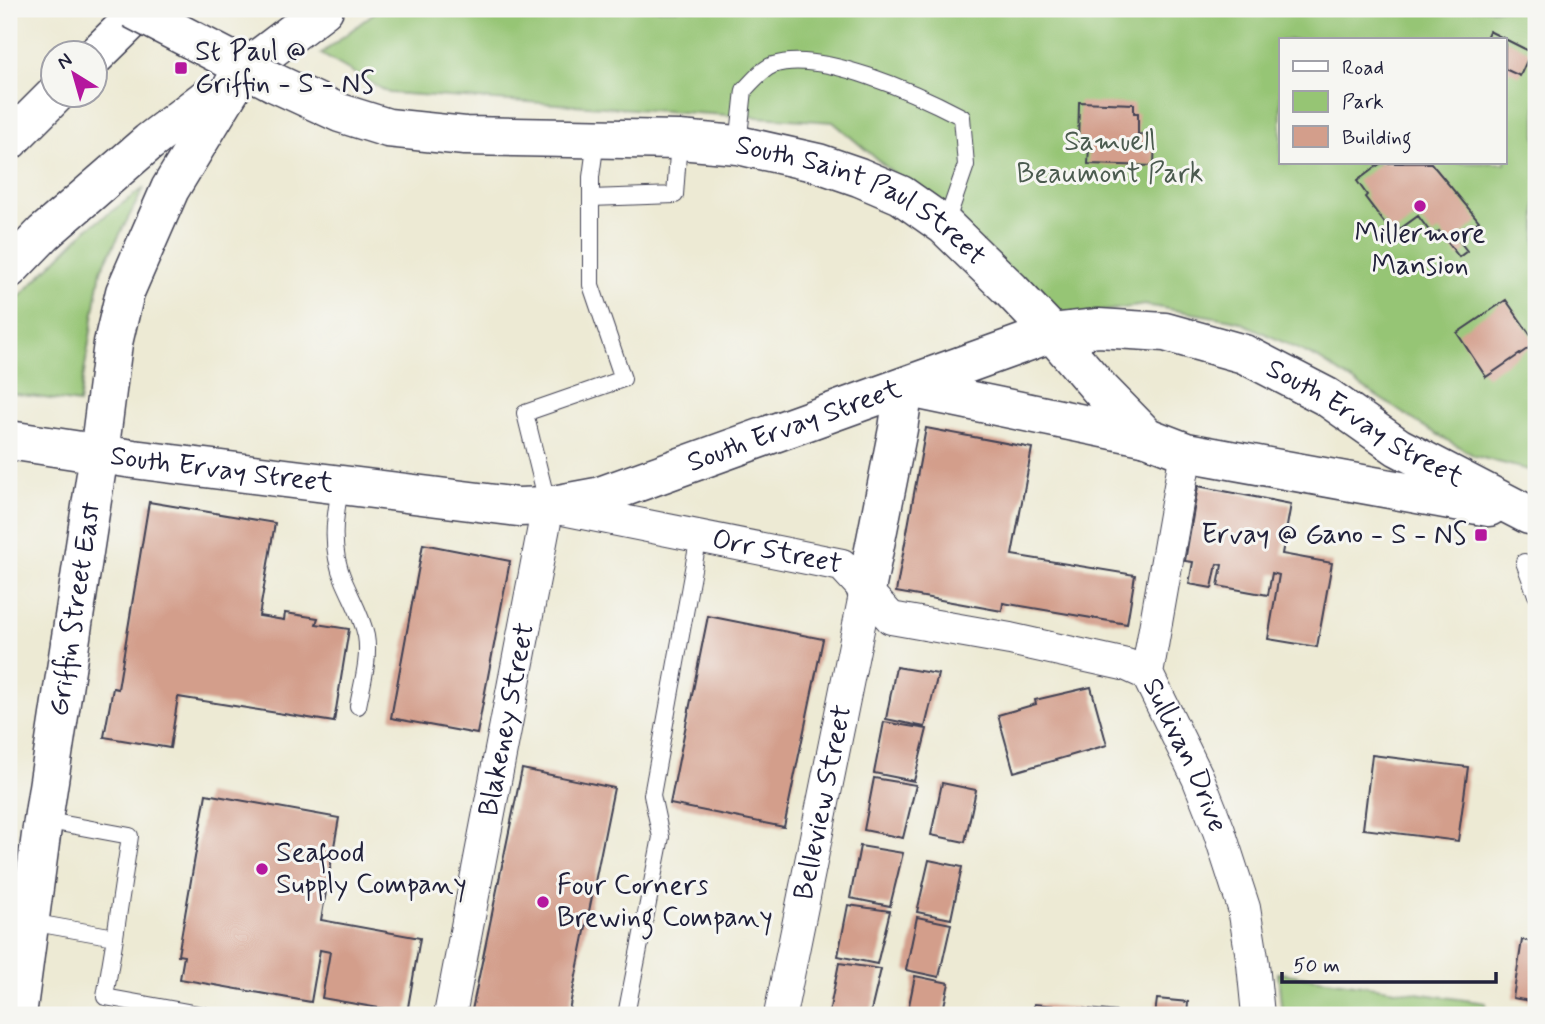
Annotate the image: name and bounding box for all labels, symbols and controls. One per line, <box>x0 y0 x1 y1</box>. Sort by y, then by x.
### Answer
place label: St Paul @ Griffin - S - NS <box>195 34 374 103</box>
north arrow <box>38 38 108 108</box>
legend <box>1279 38 1506 164</box>
text: N <box>52 48 77 75</box>
text: Road <box>1342 54 1384 82</box>
marker: St Paul @ Griffin - S - NS <box>173 60 189 76</box>
text: Park <box>1342 88 1384 116</box>
park label: Samuell Beaumont Park <box>1017 124 1204 193</box>
text: Building <box>1342 124 1412 154</box>
street label: South Saint Paul Street <box>732 126 994 274</box>
marker: Millermore Mansion <box>1412 198 1428 214</box>
place label: Millermore Mansion <box>1354 216 1486 285</box>
street label: South Ervay Street <box>1260 350 1471 497</box>
street label: South Ervay Street <box>682 370 907 481</box>
street label: South Ervay Street <box>108 437 336 502</box>
street label: Griffin Street East <box>41 499 110 719</box>
place label: Ervay @ Gano - S - NS <box>1201 517 1467 554</box>
street label: Orr Street <box>709 521 845 583</box>
marker: Ervay @ Gano - S - NS <box>1473 527 1489 543</box>
street label: Blakeney Street <box>470 620 544 819</box>
street label: Sullivan Drive <box>1133 672 1236 838</box>
street label: Belleview Street <box>785 702 861 903</box>
place label: Seafood Supply Company <box>276 835 467 904</box>
marker: Seafood Supply Company <box>254 861 270 877</box>
place label: Four Corners Brewing Company <box>557 868 773 940</box>
marker: Four Corners Brewing Company <box>535 894 551 910</box>
scale bar <box>1282 940 1496 984</box>
text: 50 m <box>1293 952 1340 980</box>

